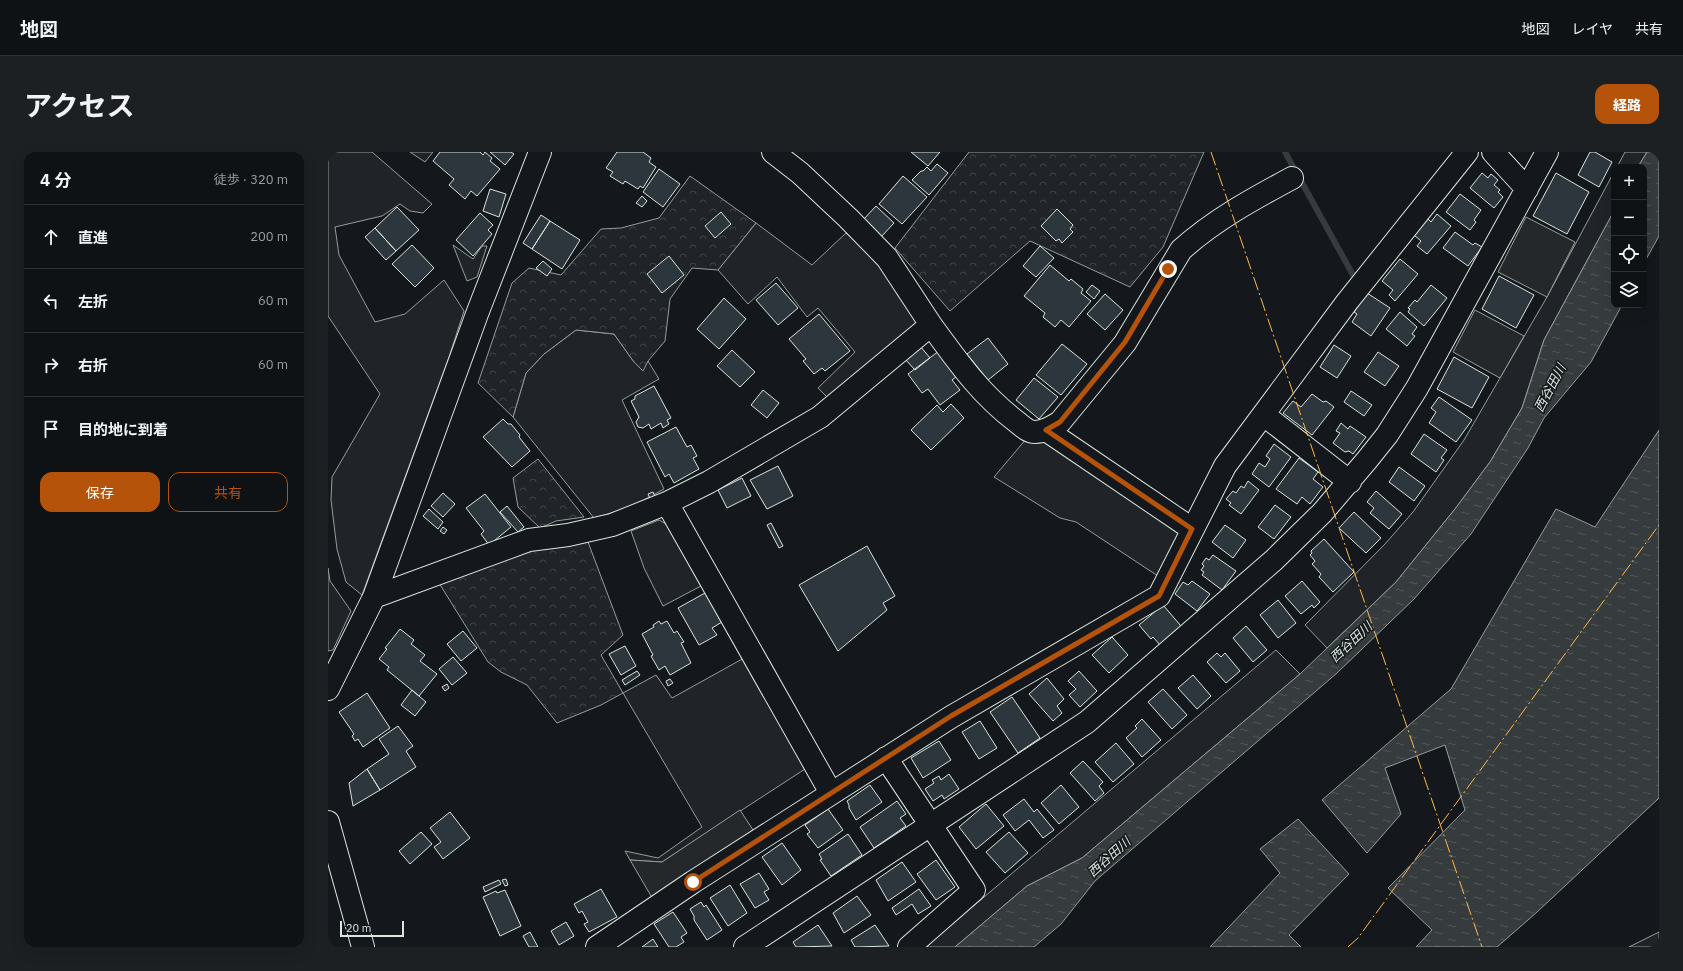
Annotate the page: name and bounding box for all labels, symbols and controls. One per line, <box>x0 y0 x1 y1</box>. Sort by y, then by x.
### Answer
text: 地図 <box>20 17 58 41</box>
text: 地図 <box>1521 20 1549 38</box>
text: レイヤ <box>1571 20 1613 38</box>
text: 共有 <box>1635 20 1663 38</box>
button: 経路 <box>1595 84 1659 124</box>
text: アクセス <box>24 87 135 124</box>
map controls <box>1611 164 1647 308</box>
button: + <box>1611 164 1647 200</box>
text: 4 分 <box>40 169 71 191</box>
text: 徒歩 · 320 m <box>214 171 288 188</box>
button: − <box>1611 200 1647 236</box>
icon: ahead <box>40 226 62 248</box>
text: 直進 <box>78 228 108 247</box>
text: 200 m <box>250 228 288 245</box>
button: locate <box>1611 236 1647 272</box>
route end <box>1159 260 1177 278</box>
button: layers <box>1611 272 1647 308</box>
icon: left <box>40 290 62 312</box>
text: 左折 <box>78 292 108 311</box>
text: 60 m <box>258 292 288 309</box>
icon: right <box>40 354 62 376</box>
text: 右折 <box>78 356 108 375</box>
text: 60 m <box>258 356 288 373</box>
water label: 西谷田川 <box>1530 359 1571 415</box>
icon: arrive <box>40 418 62 440</box>
text: 目的地に到着 <box>78 420 168 439</box>
button: 保存 <box>40 472 160 512</box>
button: 共有 <box>168 472 288 512</box>
water label: 西谷田川 <box>1326 617 1377 666</box>
water label: 西谷田川 <box>1084 832 1135 881</box>
route start <box>684 873 702 891</box>
scale bar <box>340 919 404 938</box>
text: 20 m <box>346 921 371 935</box>

